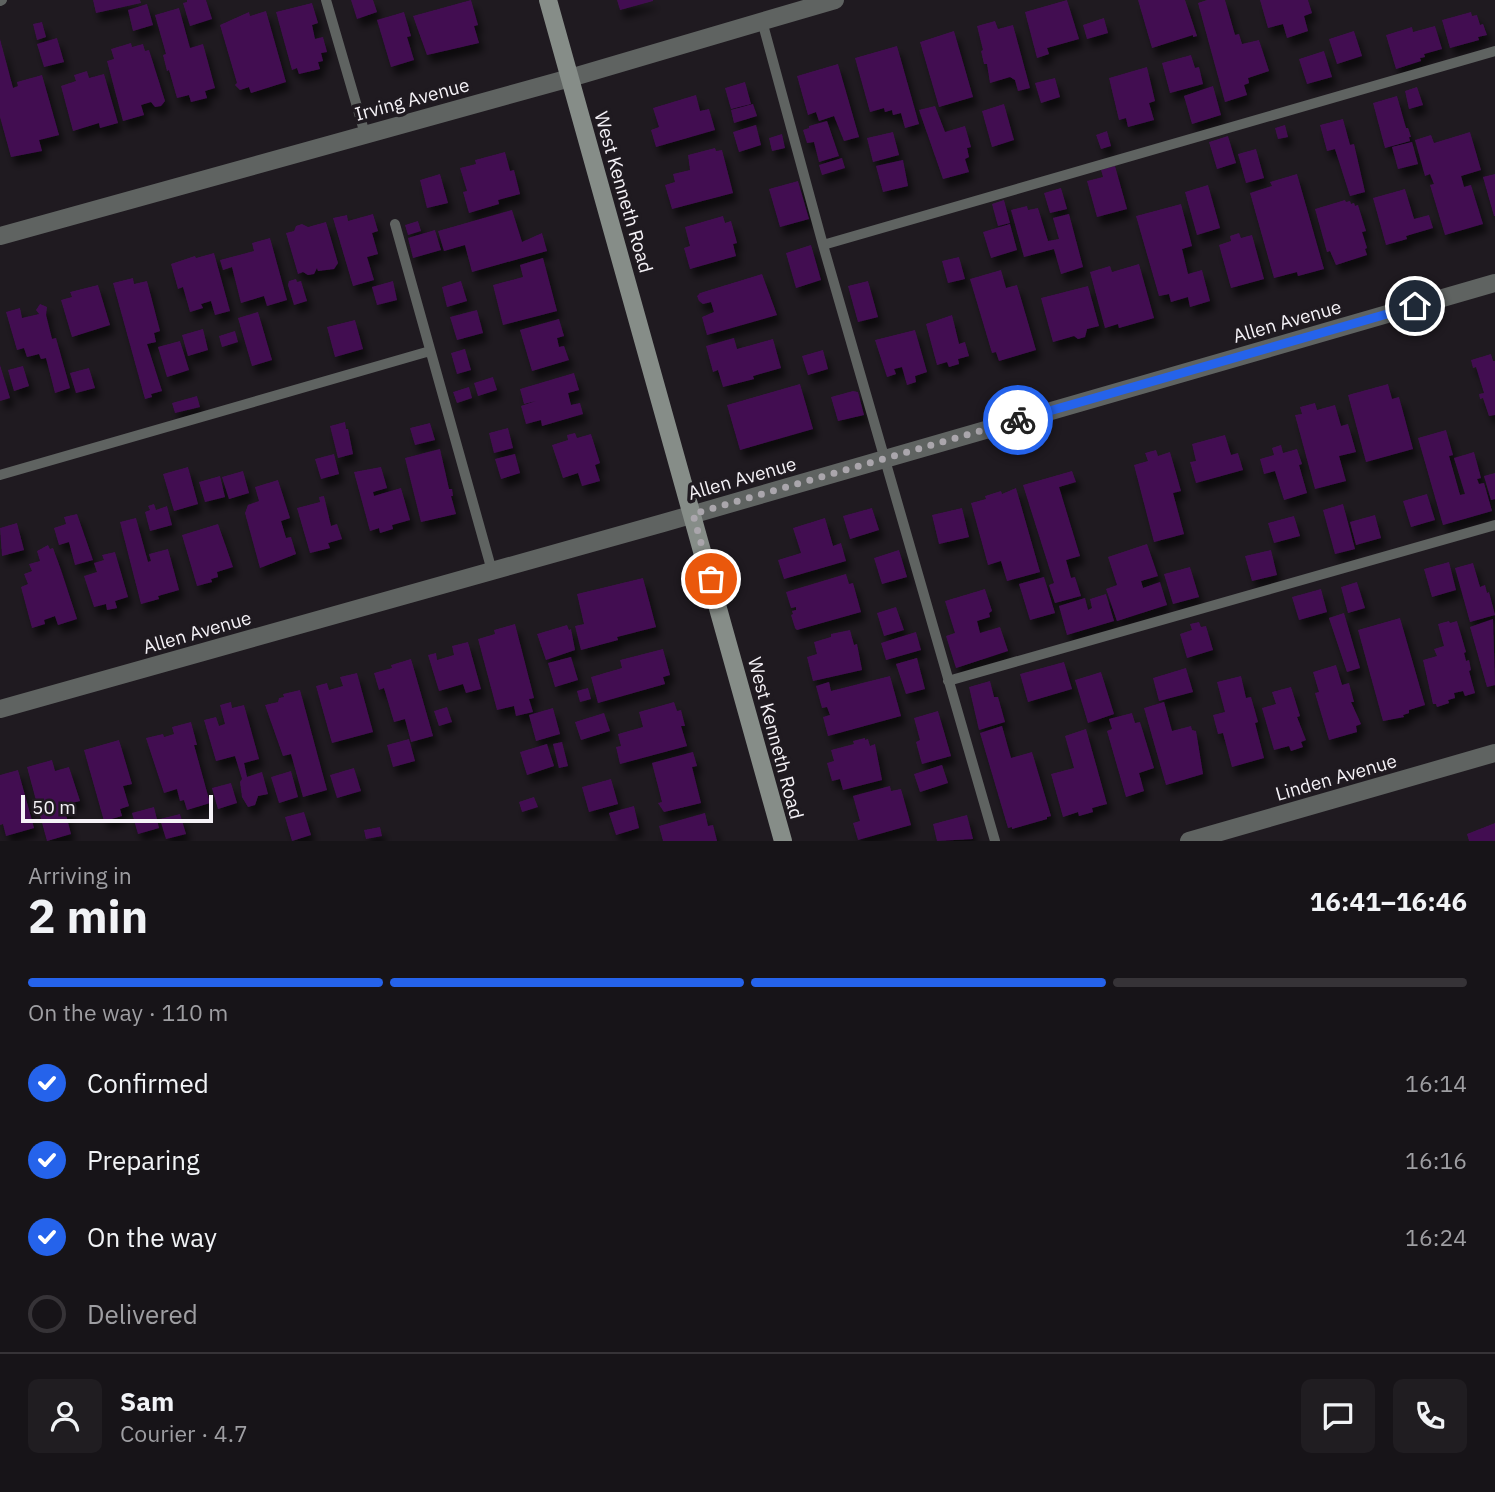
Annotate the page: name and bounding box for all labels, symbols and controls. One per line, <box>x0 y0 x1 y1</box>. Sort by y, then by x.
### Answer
street label: Irving Avenue <box>352 72 472 126</box>
street label: West Kenneth Road <box>589 108 659 276</box>
pin <box>1385 276 1445 336</box>
icon: home <box>1396 287 1434 325</box>
street label: Allen Avenue <box>1230 294 1344 348</box>
courier <box>983 385 1053 455</box>
icon: bike <box>999 401 1037 439</box>
street label: Allen Avenue <box>685 451 799 505</box>
pin <box>681 549 741 609</box>
icon: bag <box>692 560 730 598</box>
street label: Allen Avenue <box>140 605 254 659</box>
street label: West Kenneth Road <box>743 654 809 822</box>
street label: Linden Avenue <box>1273 748 1399 806</box>
scale bar <box>21 792 214 824</box>
text: 50 m <box>32 795 76 819</box>
text: Arriving in <box>28 860 132 890</box>
text: 16:41–16:46 <box>1310 884 1467 918</box>
text: 2 min <box>28 886 148 946</box>
text: On the way · 110 m <box>28 997 228 1027</box>
icon: check <box>28 1064 66 1102</box>
text: Confirmed <box>87 1066 209 1100</box>
text: 16:14 <box>1405 1068 1467 1098</box>
icon: check <box>28 1141 66 1179</box>
text: Preparing <box>87 1143 200 1177</box>
text: 16:16 <box>1405 1145 1467 1175</box>
icon: check <box>28 1218 66 1256</box>
text: On the way <box>87 1220 217 1254</box>
text: 16:24 <box>1405 1222 1467 1252</box>
text: Delivered <box>87 1297 198 1331</box>
button: person <box>28 1379 102 1453</box>
button: chat <box>1301 1379 1375 1453</box>
button: phone <box>1393 1379 1467 1453</box>
text: Sam <box>120 1384 174 1418</box>
text: Courier · 4.7 <box>120 1418 248 1448</box>

